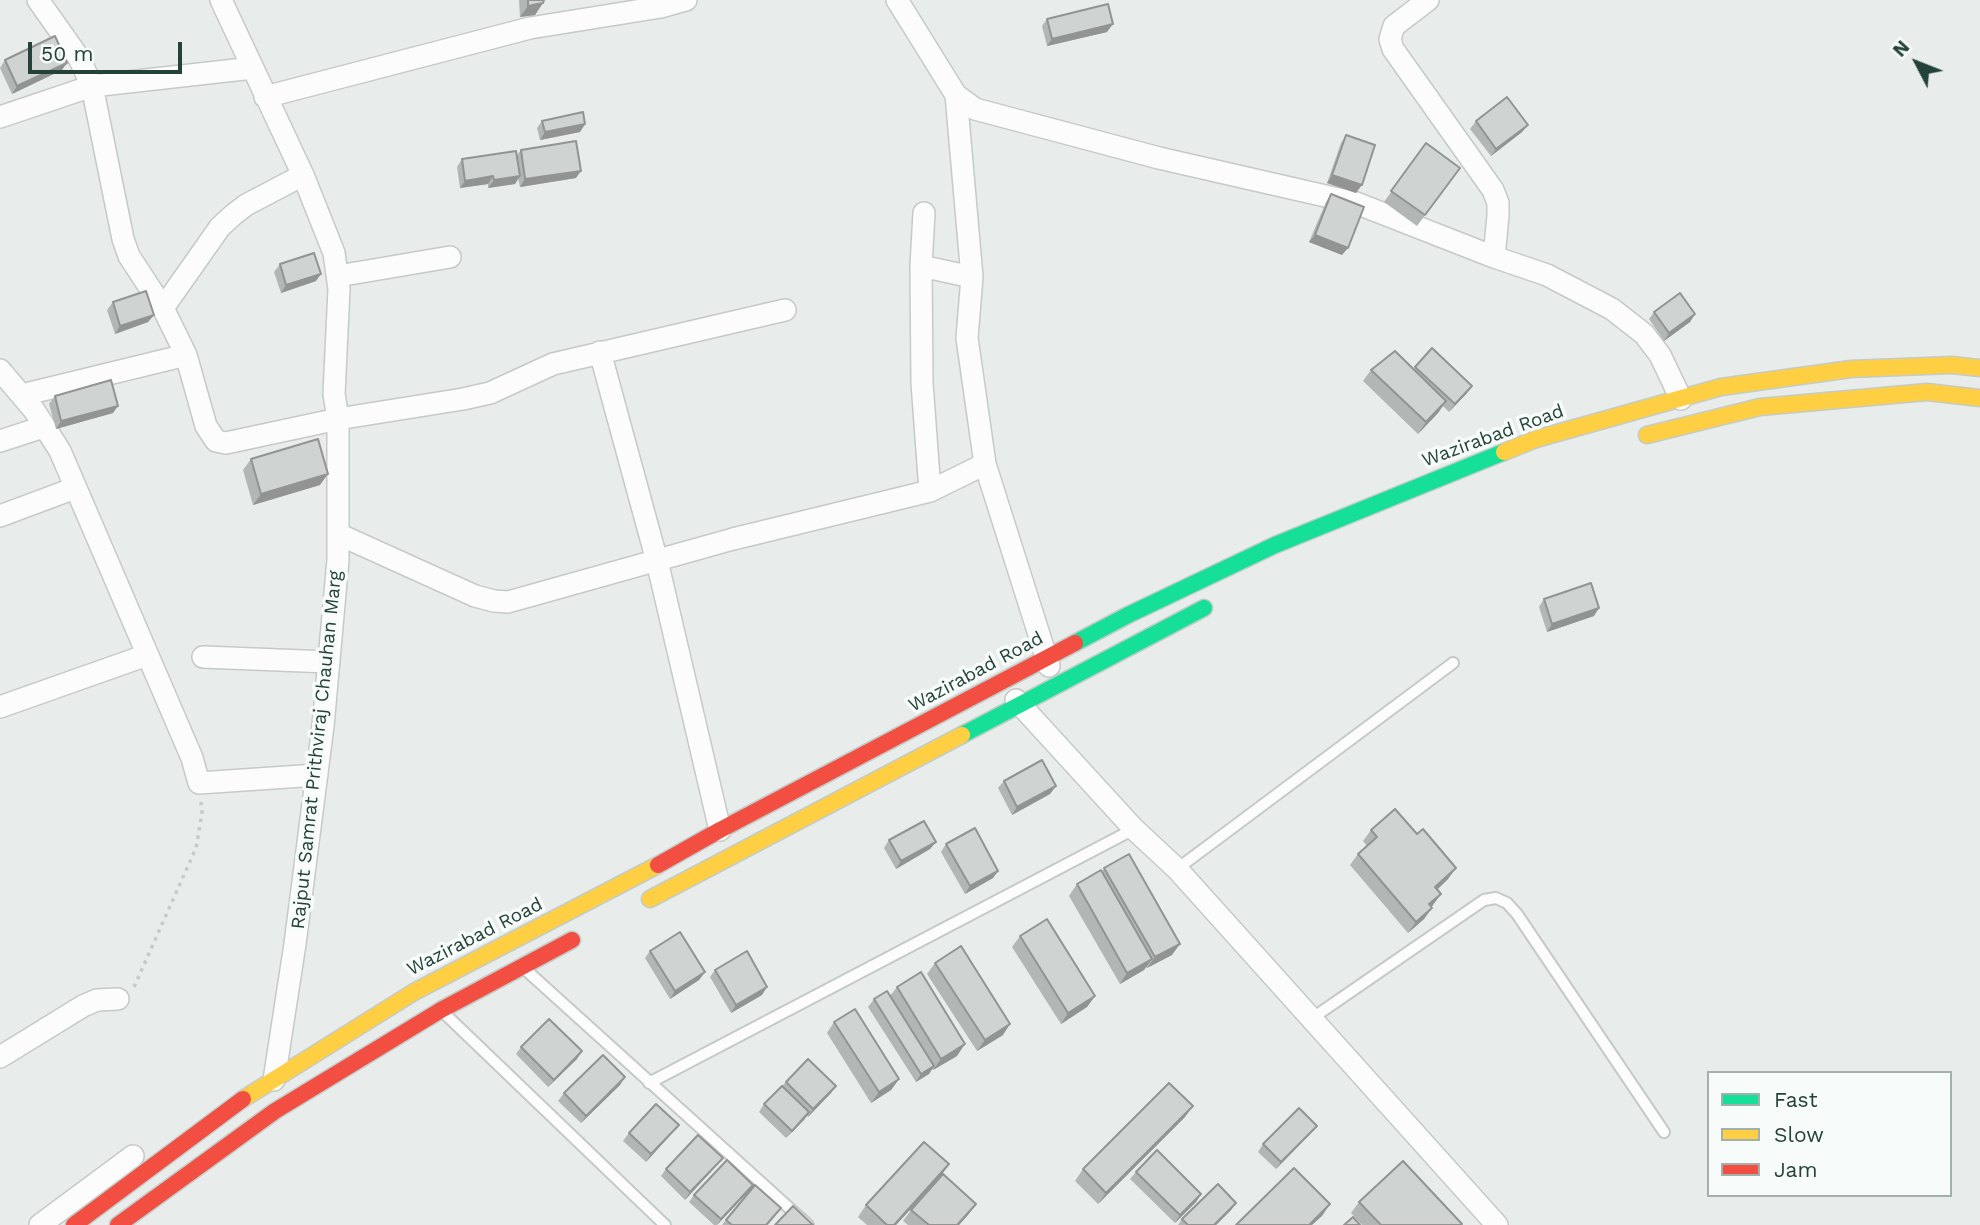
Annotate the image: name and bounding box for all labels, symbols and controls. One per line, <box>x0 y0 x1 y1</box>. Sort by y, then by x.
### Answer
scale bar <box>32 28 186 72</box>
north arrow <box>1882 28 1952 98</box>
text: N <box>1888 36 1914 62</box>
text: 50 m <box>41 41 93 66</box>
street label: Wazirabad Road <box>1419 400 1567 472</box>
street label: Rajput Samrat Prithviraj Chauhan Marg <box>287 570 347 930</box>
street label: Wazirabad Road <box>905 627 1047 717</box>
street label: Wazirabad Road <box>403 893 547 981</box>
legend <box>1707 1071 1952 1197</box>
text: Fast <box>1774 1087 1818 1112</box>
text: Slow <box>1774 1122 1824 1147</box>
text: Jam <box>1774 1157 1817 1182</box>

